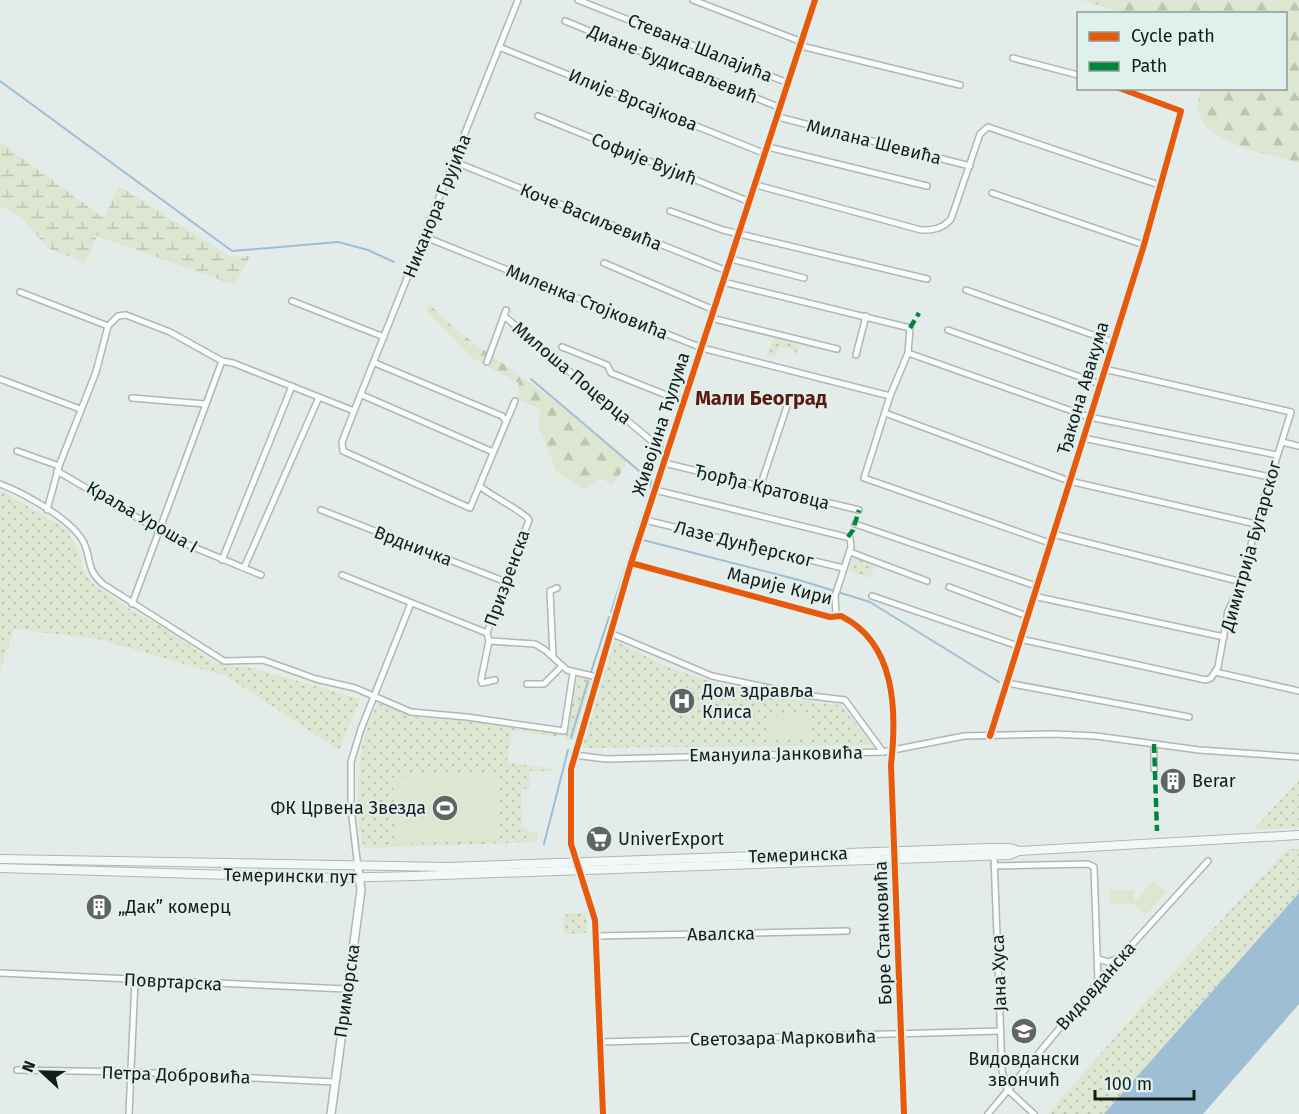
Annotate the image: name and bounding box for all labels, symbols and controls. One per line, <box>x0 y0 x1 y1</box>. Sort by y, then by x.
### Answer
street label: Стевана Шалајића <box>624 9 776 87</box>
legend <box>1077 12 1287 90</box>
street label: Диане Будисављевић <box>584 20 761 108</box>
text: Cycle path <box>1131 25 1215 47</box>
text: Path <box>1131 55 1167 77</box>
street label: Илије Врсајкова <box>565 64 701 136</box>
street label: Милана Шевића <box>804 115 944 169</box>
street label: Софије Вујић <box>588 128 700 190</box>
street label: Никанора Грујића <box>398 131 476 281</box>
street label: Коче Васиљевића <box>517 179 665 255</box>
street label: Миленка Стојковића <box>503 259 671 345</box>
street label: Милоша Поцерца <box>508 317 636 429</box>
street label: Ђакона Авакума <box>1052 319 1114 457</box>
street label: Живојина Ћулума <box>627 349 695 499</box>
district label: Мали Београд <box>695 386 827 410</box>
street label: Димитрија Бугарског <box>1216 458 1286 635</box>
street label: Ђорђа Кратовца <box>692 460 832 514</box>
street label: Краља Уроша I <box>82 476 202 558</box>
street label: Лазе Дунђерског <box>672 516 816 572</box>
street label: Врдничка <box>371 521 455 571</box>
street label: Призренска <box>479 527 535 629</box>
street label: Марије Кири <box>725 562 835 610</box>
place label: Дом здравља Клиса <box>701 680 814 723</box>
hospital icon: Дом здравља Клиса <box>667 686 697 716</box>
street label: Емануила Јанковића <box>689 741 863 767</box>
building icon: Berar <box>1158 766 1188 796</box>
place label: Berar <box>1192 770 1236 792</box>
sports icon: ФК Црвена Звезда <box>430 793 460 823</box>
place label: ФК Црвена Звезда <box>271 797 426 819</box>
supermarket icon: UniverExport <box>584 824 614 854</box>
place label: UniverExport <box>618 828 725 850</box>
street label: Темеринска <box>748 842 848 868</box>
street label: Боре Станковића <box>869 860 897 1006</box>
street label: Темерински пут <box>223 864 358 888</box>
building icon: „Дак” комерц <box>84 892 114 922</box>
place label: „Дак” комерц <box>118 896 231 918</box>
street label: Авалска <box>687 922 755 946</box>
street label: Јана Хуса <box>987 934 1011 1012</box>
street label: Видовданска <box>1052 937 1140 1035</box>
street label: Приморска <box>330 943 364 1039</box>
street label: Повртарска <box>123 968 223 996</box>
school or university icon: Видовдански звончић <box>1009 1016 1039 1046</box>
street label: Светозара Марковића <box>690 1025 876 1051</box>
north arrow <box>12 1042 72 1102</box>
place label: Видовдански звончић <box>968 1048 1080 1091</box>
text: N <box>18 1058 39 1075</box>
street label: Петра Добровића <box>101 1061 251 1089</box>
scale bar <box>1095 1063 1194 1101</box>
text: 100 m <box>1104 1073 1152 1095</box>

